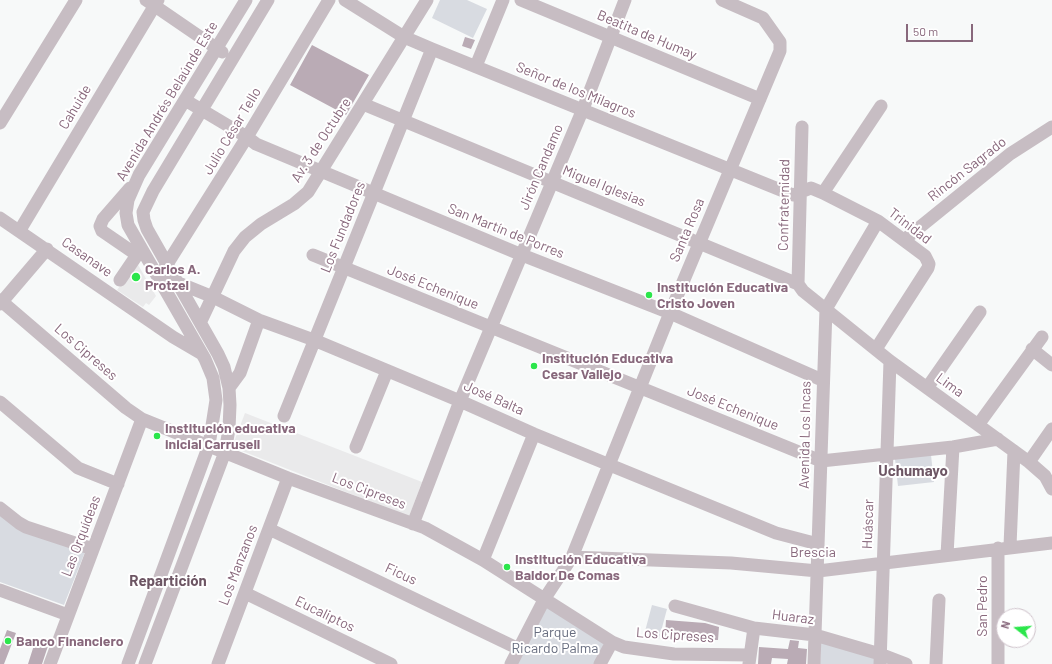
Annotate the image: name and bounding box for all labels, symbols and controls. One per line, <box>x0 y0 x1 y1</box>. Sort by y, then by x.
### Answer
street label: Beatita de Humay <box>595 6 699 64</box>
scale bar <box>908 16 975 42</box>
street label: Avenida Andrés Belaúnde Este <box>113 18 221 184</box>
text: 50 m <box>913 24 938 38</box>
street label: Señor de los Milagros <box>514 58 638 122</box>
street label: Cahuide <box>55 82 95 132</box>
street label: Julio César Tello <box>199 84 265 178</box>
street label: Av. 3 de Octubre <box>287 95 355 185</box>
street label: Jirón Candamo <box>515 122 567 212</box>
street label: Rincón Sagrado <box>924 133 1010 205</box>
street label: Confraternidad <box>775 159 793 251</box>
street label: Miguel Iglesias <box>560 162 648 210</box>
street label: Los Fundadores <box>317 179 369 275</box>
street label: Santa Rosa <box>666 195 708 265</box>
street label: San Martín de Porres <box>445 200 567 262</box>
street label: Trinidad <box>885 204 935 248</box>
street label: Casanave <box>58 234 116 280</box>
place label: Carlos A. Protzel <box>145 261 200 294</box>
street label: José Echenique <box>385 261 481 313</box>
marker: Carlos A. Protzel <box>130 271 142 283</box>
place label: Institución Educativa Cristo Joven <box>657 279 788 312</box>
marker: Institución Educativa Cristo Joven <box>644 290 654 300</box>
street label: Los Cipreses <box>51 320 121 384</box>
place label: Institución Educativa Cesar Vallejo <box>542 350 673 382</box>
marker: Institución Educativa Cesar Vallejo <box>529 361 539 371</box>
street label: Lima <box>933 369 967 401</box>
street label: José Balta <box>461 377 527 419</box>
street label: Avenida Los Incas <box>796 381 814 489</box>
street label: José Echenique <box>685 382 781 434</box>
place label: Institución educativa inicial Carrusell <box>165 420 296 452</box>
marker: Institución educativa inicial Carrusell <box>152 431 162 441</box>
district label: Uchumayo <box>878 462 948 480</box>
street label: Los Cipreses <box>330 469 408 513</box>
street label: Las Orquídeas <box>58 493 104 579</box>
street label: Huáscar <box>859 499 877 549</box>
street label: Los Manzanos <box>215 522 261 608</box>
street label: Brescia <box>790 544 836 560</box>
place label: Institución Educativa Baldor De Comas <box>515 551 646 584</box>
street label: Ficus <box>382 559 420 589</box>
marker: Institución Educativa Baldor De Comas <box>502 562 512 572</box>
district label: Repartición <box>129 572 207 590</box>
street label: San Pedro <box>974 575 990 637</box>
street label: Eucaliptos <box>292 592 358 636</box>
street label: Huaraz <box>771 606 815 628</box>
north arrow <box>996 608 1036 648</box>
text: N <box>998 619 1012 630</box>
park label: Parque Ricardo Palma <box>511 624 599 656</box>
street label: Los Cipreses <box>635 624 715 646</box>
place label: Banco Financiero <box>16 633 123 649</box>
marker: Banco Financiero <box>3 636 13 646</box>

